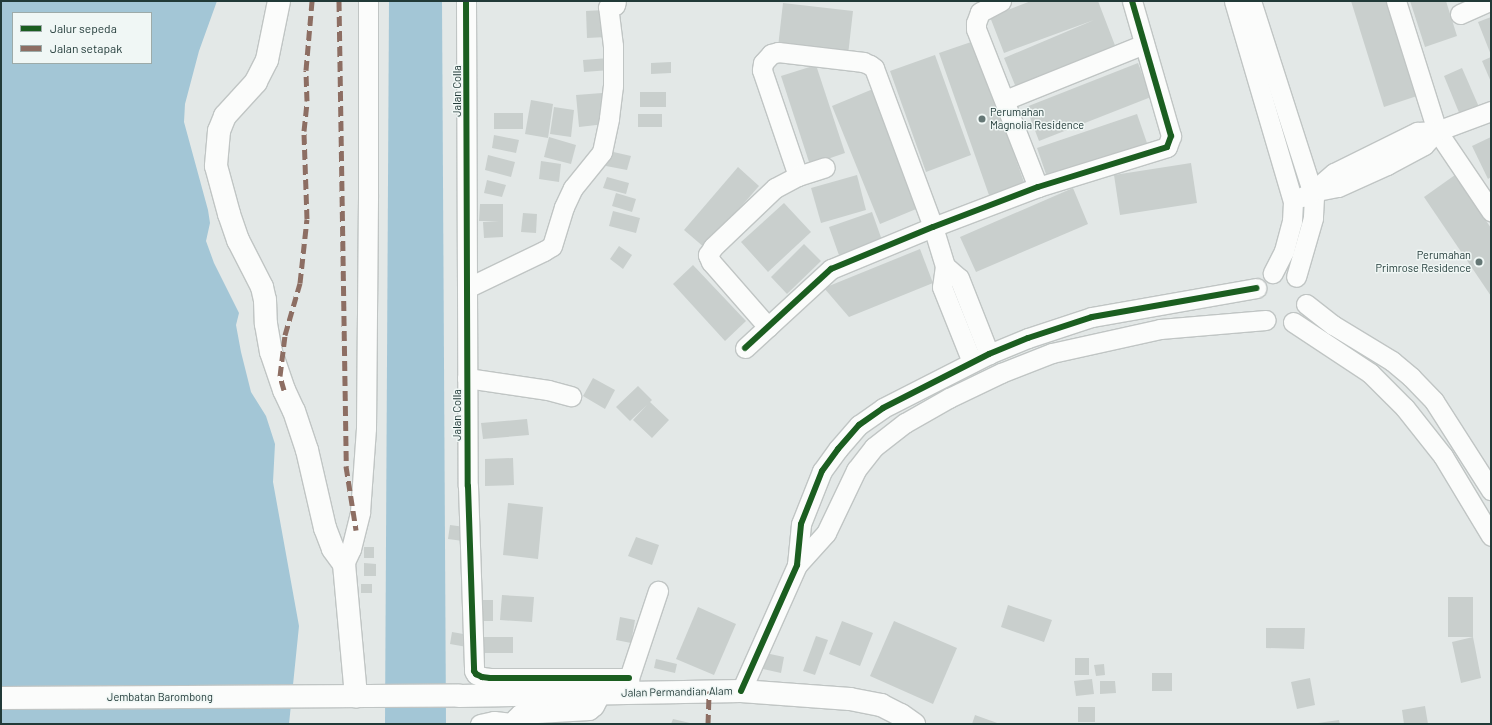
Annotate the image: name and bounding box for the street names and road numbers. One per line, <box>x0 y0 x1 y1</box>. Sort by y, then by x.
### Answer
street label: Jalan Colla <box>450 65 464 117</box>
street label: Jalan Colla <box>450 389 464 441</box>
street label: Jalan Permandian Alam <box>621 684 733 700</box>
street label: Jembatan Barombong <box>107 690 213 704</box>

